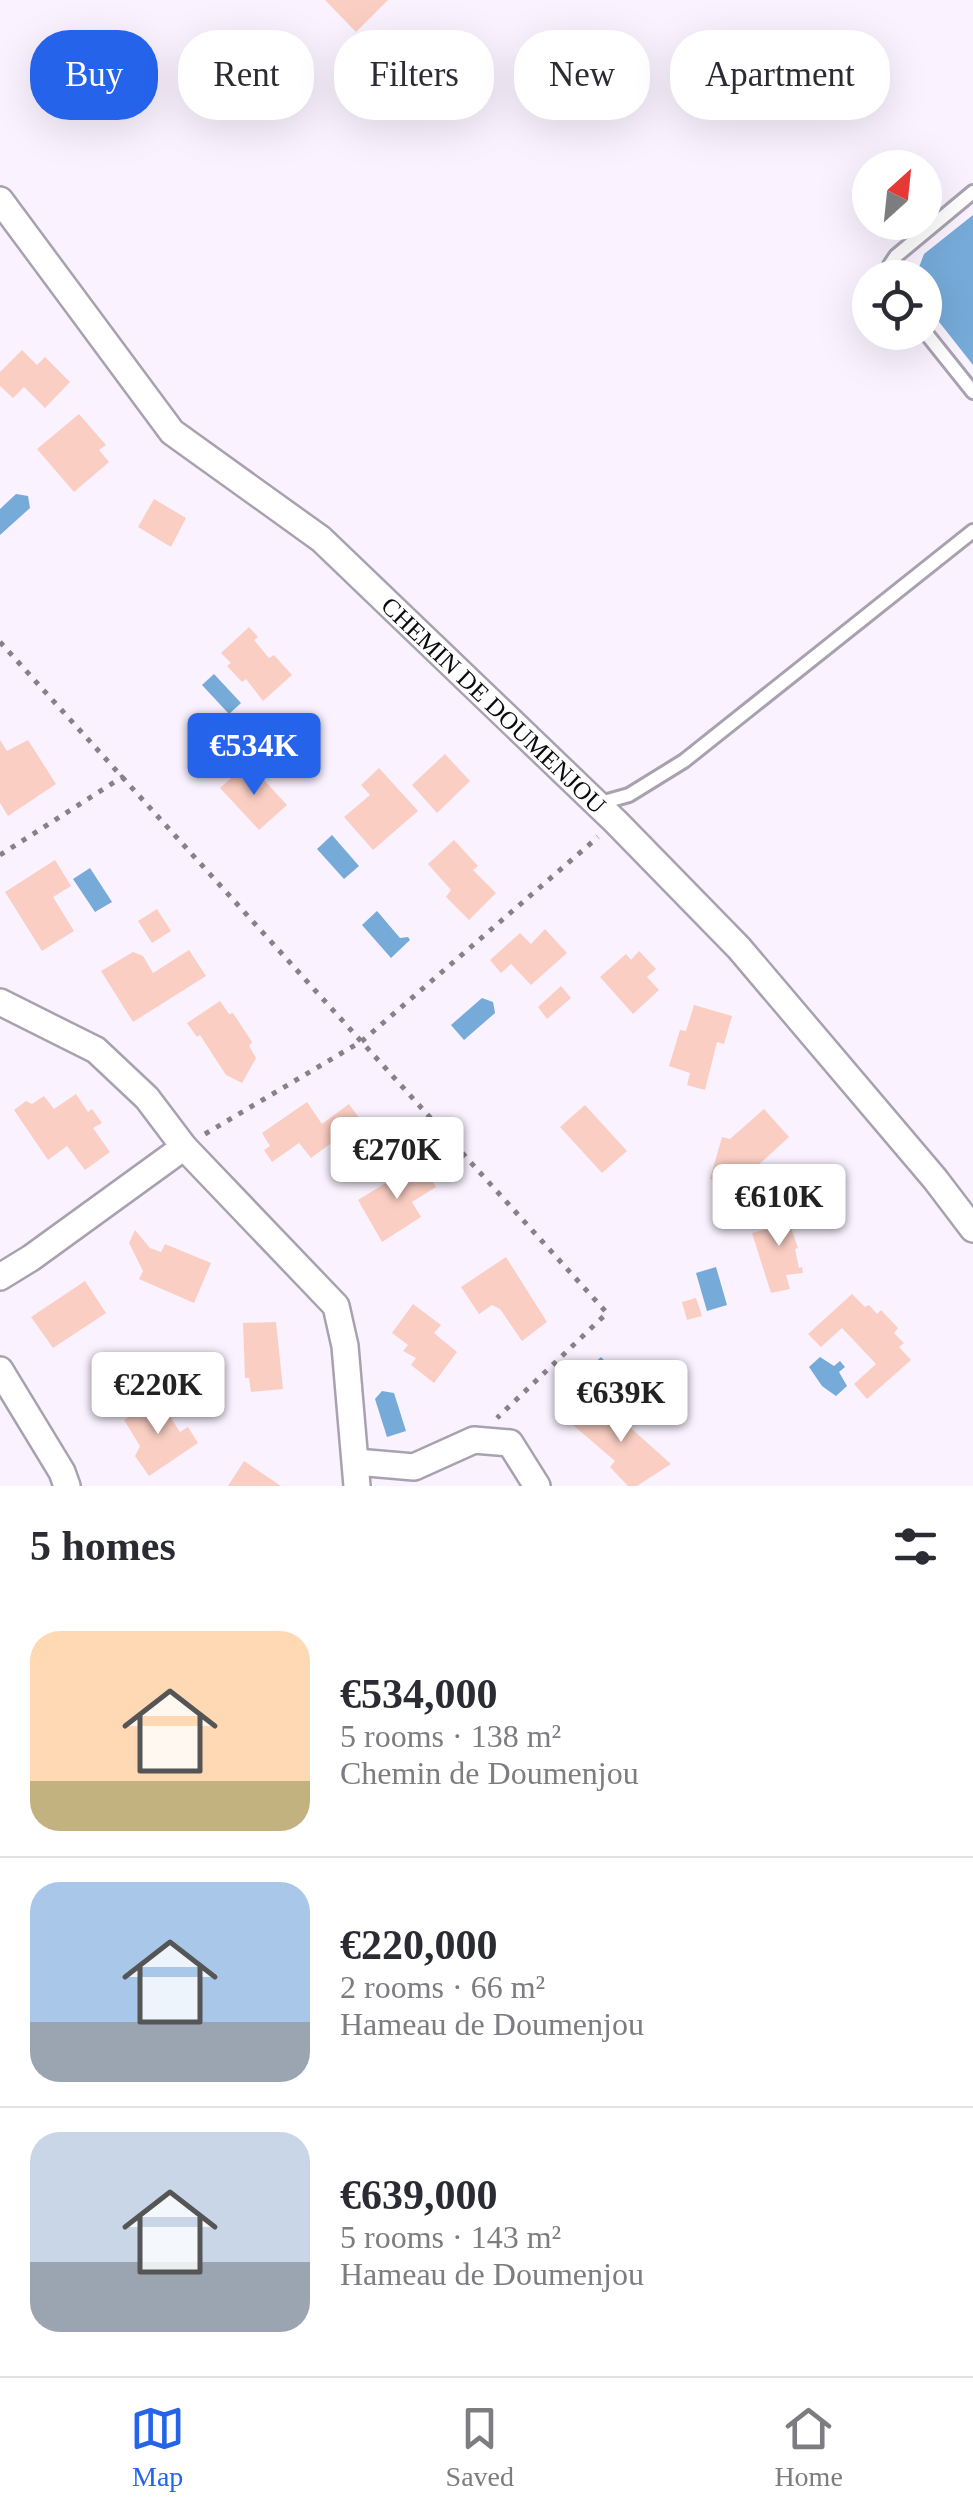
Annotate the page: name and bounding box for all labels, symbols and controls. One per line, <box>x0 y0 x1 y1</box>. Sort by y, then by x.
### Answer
chip: Buy <box>30 30 158 120</box>
chip: Rent <box>178 30 314 120</box>
chip: Filters <box>334 30 494 120</box>
chip: New <box>514 30 650 120</box>
chip: Apartment <box>670 30 890 120</box>
north arrow <box>852 150 942 240</box>
map controls <box>852 150 942 350</box>
button: locate <box>852 260 942 350</box>
street label: CHEMIN DE DOUMENJOU <box>376 592 611 819</box>
pin: €534K <box>184 713 324 798</box>
text: €534K <box>210 727 298 763</box>
pin: €270K <box>327 1117 467 1202</box>
text: €270K <box>353 1131 441 1167</box>
pin: €610K <box>709 1164 849 1249</box>
text: €610K <box>735 1178 823 1214</box>
pin: €220K <box>88 1352 228 1437</box>
pin: €639K <box>551 1360 691 1445</box>
text: €220K <box>114 1366 202 1402</box>
text: €639K <box>577 1374 665 1410</box>
icon: filters <box>888 1519 943 1574</box>
text: 5 homes <box>30 1523 176 1569</box>
icon: home <box>110 1671 230 1791</box>
text: €534,000 <box>340 1671 498 1717</box>
text: 5 rooms · 138 m² <box>340 1718 561 1754</box>
text: Chemin de Doumenjou <box>340 1755 639 1791</box>
icon: home <box>110 1922 230 2042</box>
text: €220,000 <box>340 1922 498 1968</box>
text: 2 rooms · 66 m² <box>340 1969 545 2005</box>
text: Hameau de Doumenjou <box>340 2006 644 2042</box>
icon: home <box>110 2172 230 2292</box>
text: €639,000 <box>340 2172 498 2218</box>
text: 5 rooms · 143 m² <box>340 2219 561 2255</box>
text: Hameau de Doumenjou <box>340 2256 644 2292</box>
tab: Map <box>130 2401 185 2493</box>
tab: Saved <box>446 2401 514 2493</box>
tab: Home <box>774 2401 843 2493</box>

